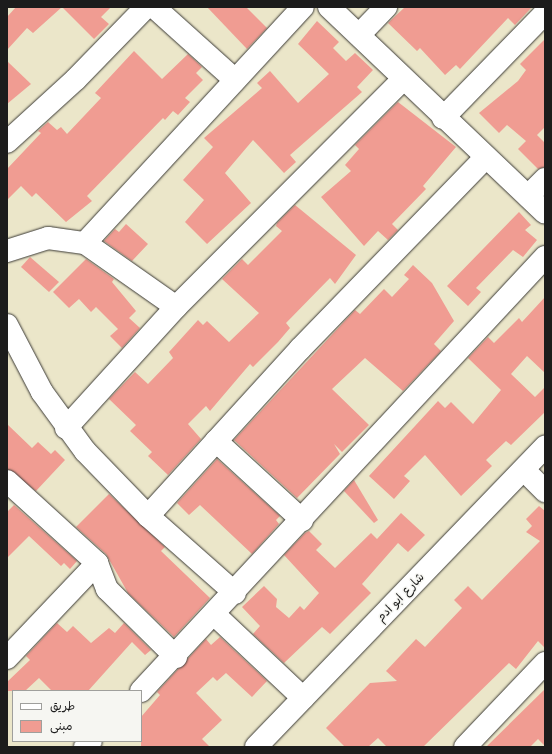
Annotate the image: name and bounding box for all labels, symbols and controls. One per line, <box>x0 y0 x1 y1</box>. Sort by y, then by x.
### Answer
street label: شارع ابو ادم <box>373 570 427 624</box>
legend <box>12 690 142 742</box>
text: طريق <box>50 696 75 714</box>
text: مبنى <box>50 716 73 734</box>

